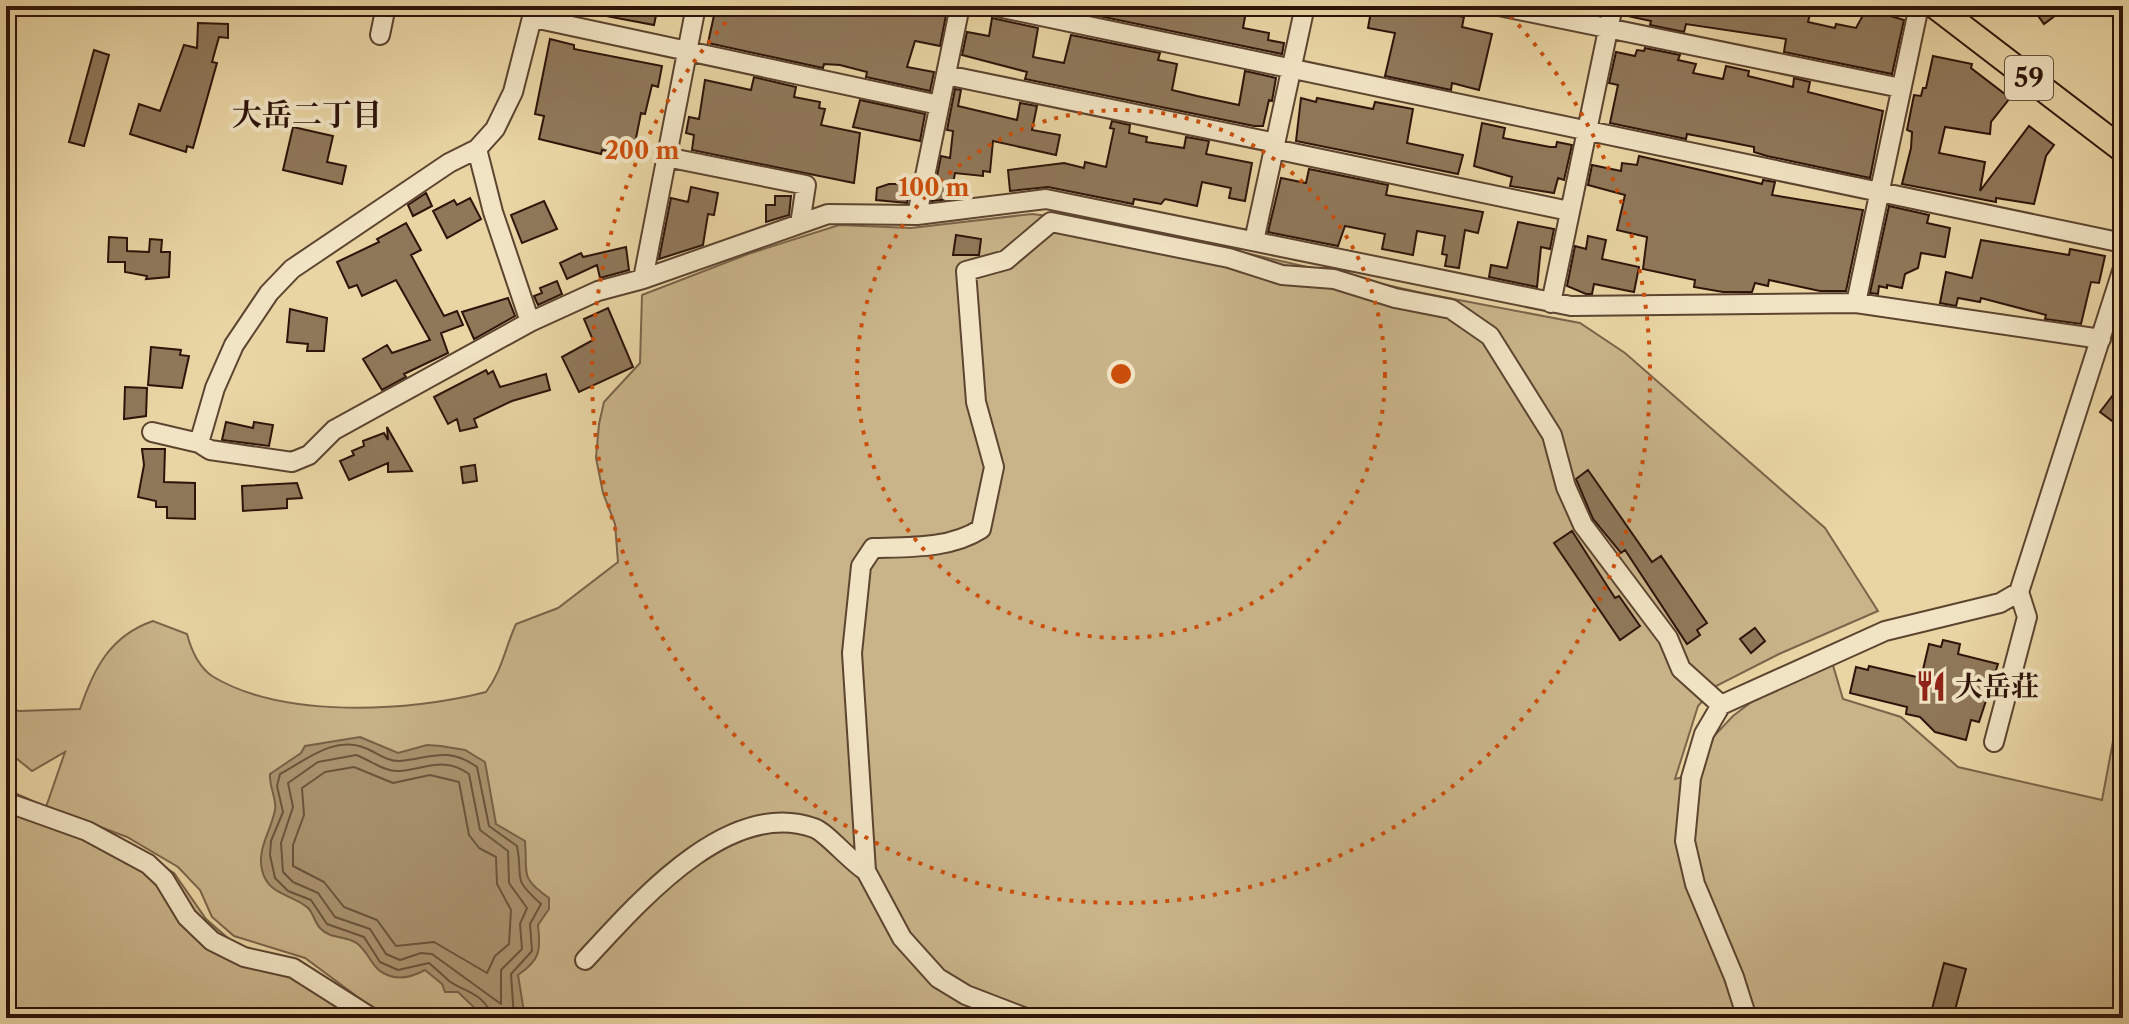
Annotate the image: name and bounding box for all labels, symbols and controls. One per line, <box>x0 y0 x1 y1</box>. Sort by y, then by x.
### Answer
road number: 59 <box>2005 56 2053 100</box>
district label: 大岳二丁目 <box>232 96 382 133</box>
text: 200 m <box>605 136 679 165</box>
text: 100 m <box>898 173 970 202</box>
centre of rings <box>1107 360 1135 388</box>
restaurant icon: 大岳荘 <box>1914 669 1948 703</box>
place label: 大岳荘 <box>1955 669 2039 703</box>

